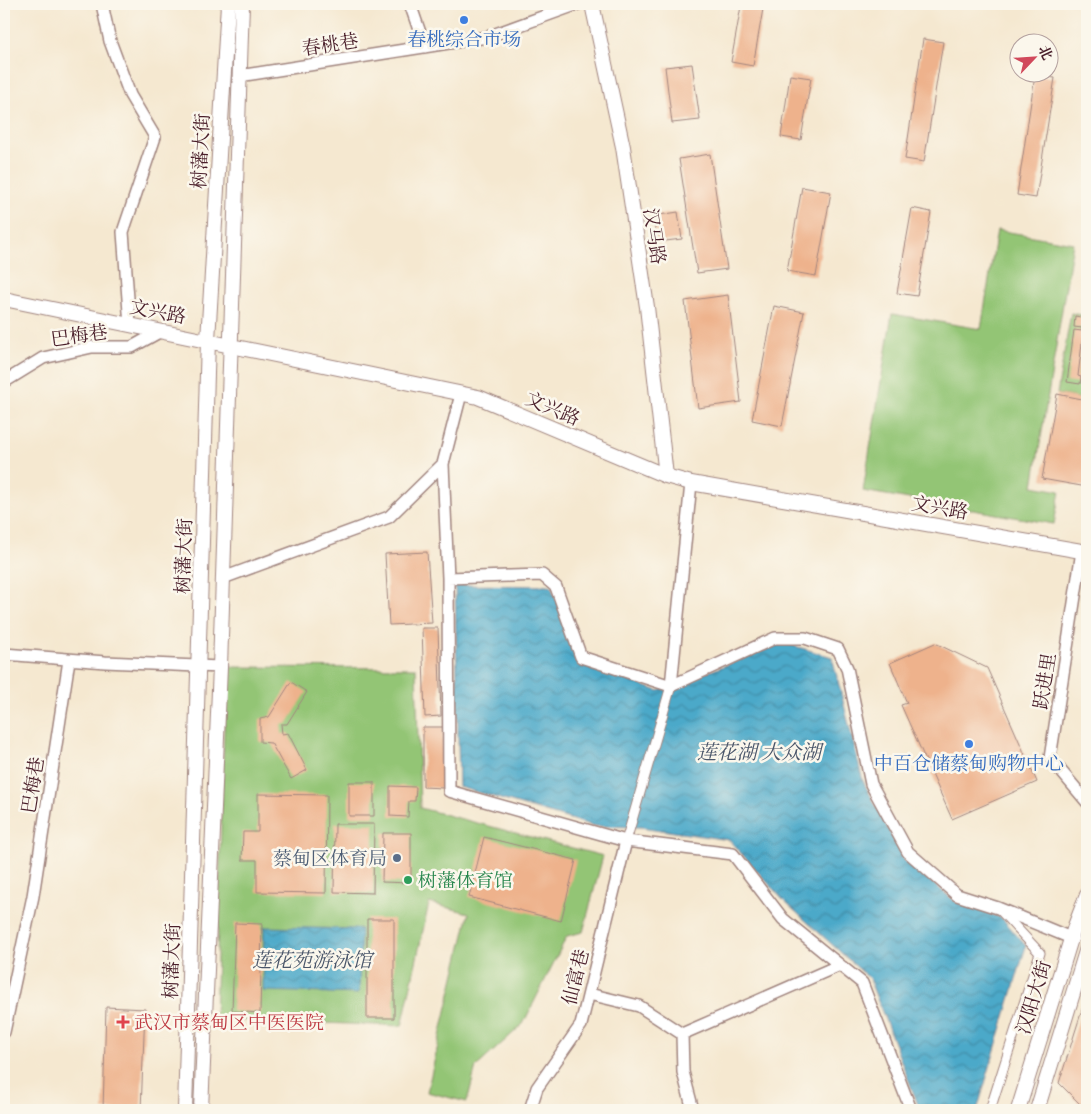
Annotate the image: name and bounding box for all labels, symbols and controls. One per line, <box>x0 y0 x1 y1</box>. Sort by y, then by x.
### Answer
marker: 春桃综合市场 <box>458 14 470 26</box>
place label: 春桃综合市场 <box>407 28 521 55</box>
street label: 春桃巷 <box>300 29 361 64</box>
north arrow <box>1008 32 1058 82</box>
text: 北 <box>1032 43 1056 64</box>
street label: 树藩大街 <box>187 112 218 190</box>
street label: 汉马路 <box>635 206 670 267</box>
street label: 文兴路 <box>127 295 188 332</box>
street label: 巴梅巷 <box>49 320 109 355</box>
street label: 文兴路 <box>521 387 584 434</box>
street label: 文兴路 <box>909 491 970 528</box>
street label: 树藩大街 <box>171 518 200 595</box>
street label: 跃进里 <box>1029 651 1064 712</box>
marker: 中百仓储蔡甸购物中心 <box>963 738 975 750</box>
water label: 莲花湖 大众湖 <box>697 740 824 769</box>
place label: 中百仓储蔡甸购物中心 <box>874 752 1064 779</box>
street label: 巴梅巷 <box>17 755 52 816</box>
place label: 蔡甸区体育局 <box>273 847 387 874</box>
marker: 蔡甸区体育局 <box>391 852 403 864</box>
place label: 树藩体育馆 <box>418 869 513 896</box>
marker: 树藩体育馆 <box>402 874 414 886</box>
street label: 树藩大街 <box>159 923 188 1000</box>
street label: 仙富巷 <box>557 947 597 1009</box>
water label: 莲花苑游泳馆 <box>252 948 375 977</box>
street label: 汉阳大街 <box>1011 957 1059 1038</box>
place label: 武汉市蔡甸区中医医院 <box>134 1011 324 1038</box>
marker: 武汉市蔡甸区中医医院 <box>116 1015 130 1029</box>

